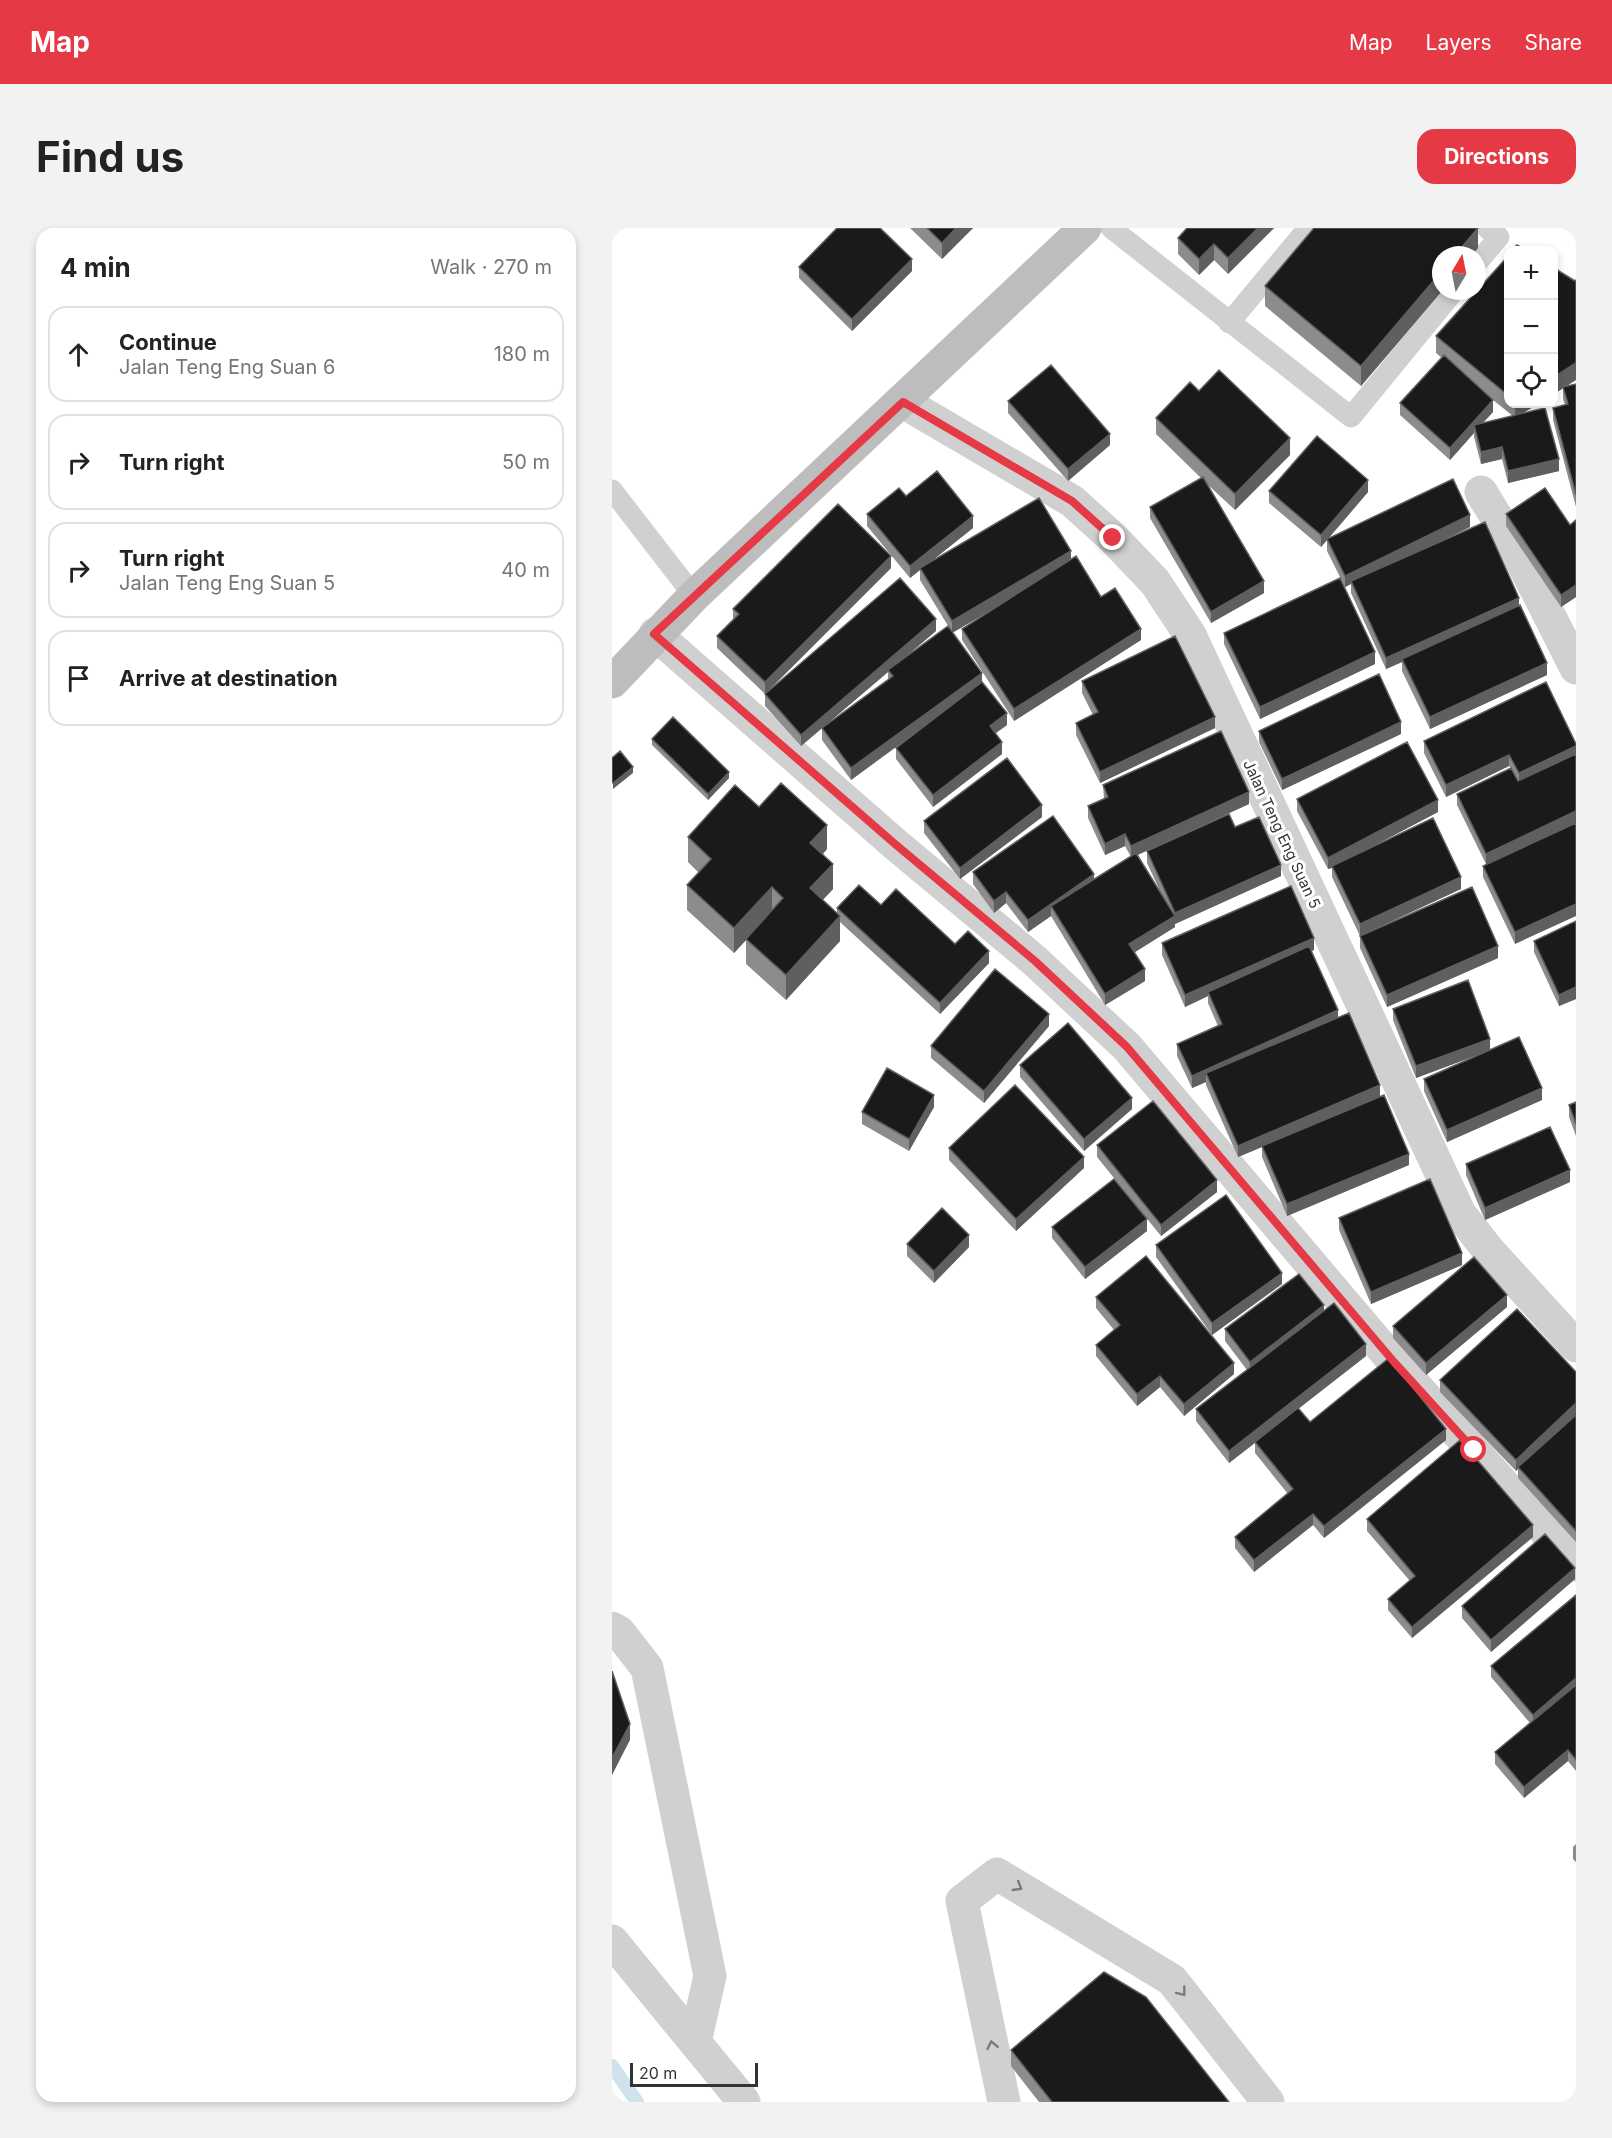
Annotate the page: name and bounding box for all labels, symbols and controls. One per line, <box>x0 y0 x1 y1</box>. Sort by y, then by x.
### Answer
text: Map <box>30 25 90 59</box>
text: Map <box>1349 30 1393 55</box>
text: Layers <box>1426 30 1492 55</box>
text: Share <box>1525 30 1582 55</box>
button: Directions <box>1417 129 1576 184</box>
text: Find us <box>36 131 184 182</box>
north arrow <box>1432 246 1486 300</box>
map controls <box>1504 246 1558 408</box>
button: + <box>1504 246 1558 300</box>
text: 4 min <box>60 252 131 283</box>
text: Walk · 270 m <box>430 255 552 279</box>
button: − <box>1504 300 1558 354</box>
text: Continue <box>119 329 217 355</box>
icon: ahead <box>62 338 95 371</box>
text: 180 m <box>494 342 550 366</box>
button: locate <box>1504 354 1558 408</box>
text: Jalan Teng Eng Suan 6 <box>119 355 335 379</box>
icon: right <box>62 446 95 479</box>
text: Turn right <box>119 449 225 475</box>
text: 50 m <box>502 450 550 474</box>
route end <box>1099 524 1125 550</box>
text: Turn right <box>119 545 225 571</box>
icon: right <box>62 554 95 587</box>
text: 40 m <box>501 558 550 582</box>
text: Jalan Teng Eng Suan 5 <box>119 571 335 595</box>
icon: arrive <box>62 662 95 695</box>
text: Arrive at destination <box>119 665 338 691</box>
street label: Jalan Teng Eng Suan 5 <box>1239 757 1325 911</box>
route start <box>1460 1436 1486 1462</box>
one-way arrow <box>1012 1879 1022 1891</box>
one-way arrow <box>1174 1985 1185 1996</box>
one-way arrow <box>986 2040 999 2050</box>
scale bar <box>630 2060 758 2088</box>
text: 20 m <box>639 2063 677 2083</box>

